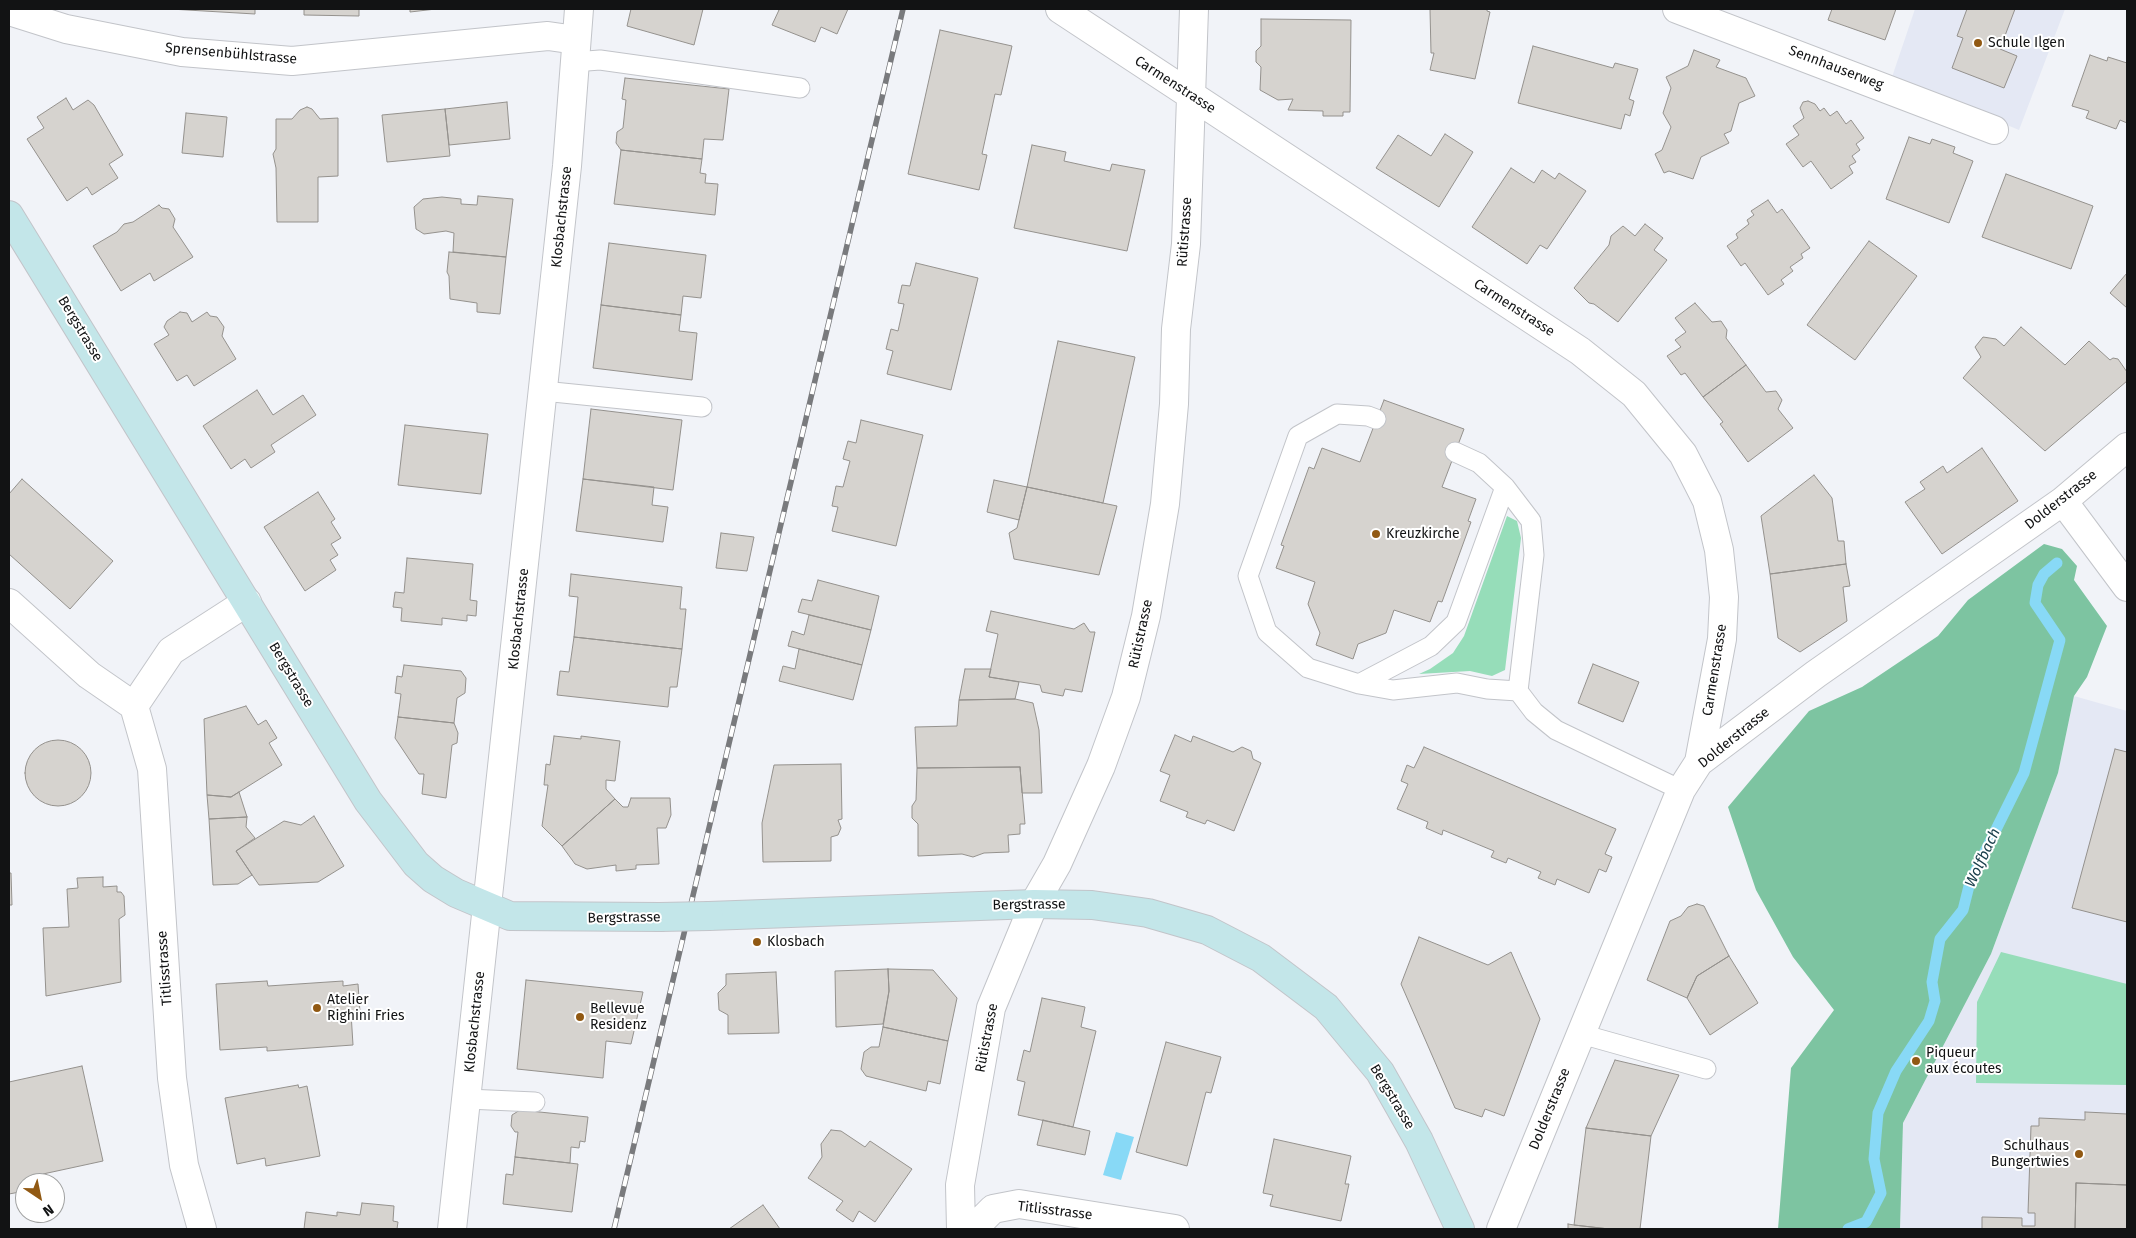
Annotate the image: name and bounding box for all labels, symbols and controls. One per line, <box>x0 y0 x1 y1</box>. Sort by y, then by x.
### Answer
place label: Schule Ilgen <box>1988 35 2065 51</box>
marker: Schule Ilgen <box>1972 37 1984 49</box>
street label: Sprensenbühlstrasse <box>164 40 298 68</box>
street label: Sennhauserweg <box>1786 42 1886 94</box>
street label: Carmenstrasse <box>1131 53 1219 117</box>
street label: Klosbachstrasse <box>548 165 576 269</box>
street label: Rütistrasse <box>1174 196 1196 268</box>
street label: Carmenstrasse <box>1470 276 1558 340</box>
street label: Bergstrasse <box>54 293 106 365</box>
street label: Dolderstrasse <box>2022 467 2100 533</box>
place label: Kreuzkirche <box>1386 526 1460 542</box>
marker: Kreuzkirche <box>1370 528 1382 540</box>
street label: Klosbachstrasse <box>505 567 533 671</box>
street label: Rütistrasse <box>1125 598 1157 670</box>
street label: Carmenstrasse <box>1699 623 1731 717</box>
street label: Bergstrasse <box>265 639 317 711</box>
street label: Dolderstrasse <box>1695 704 1773 772</box>
water label: Wolfbach <box>1962 826 2004 890</box>
street label: Bergstrasse <box>992 896 1066 914</box>
street label: Bergstrasse <box>587 909 661 927</box>
street label: Titlisstrasse <box>154 930 176 1006</box>
place label: Klosbach <box>767 934 825 950</box>
marker: Klosbach <box>751 936 763 948</box>
street label: Klosbachstrasse <box>461 970 489 1074</box>
place label: Atelier Righini Fries <box>327 992 405 1024</box>
place label: Bellevue Residenz <box>590 1001 647 1034</box>
marker: Atelier Righini Fries <box>311 1002 323 1014</box>
street label: Rütistrasse <box>972 1002 1002 1074</box>
marker: Bellevue Residenz <box>574 1011 586 1023</box>
place label: Piqueur aux écoutes <box>1926 1045 2002 1078</box>
marker: Piqueur aux écoutes <box>1910 1055 1922 1067</box>
street label: Bergstrasse <box>1366 1061 1418 1133</box>
street label: Dolderstrasse <box>1526 1066 1574 1152</box>
place label: Schulhaus Bungertwies <box>1991 1138 2069 1170</box>
marker: Schulhaus Bungertwies <box>2073 1148 2085 1160</box>
north arrow <box>15 1173 65 1223</box>
street label: Titlisstrasse <box>1017 1198 1093 1224</box>
text: N <box>40 1200 57 1220</box>

